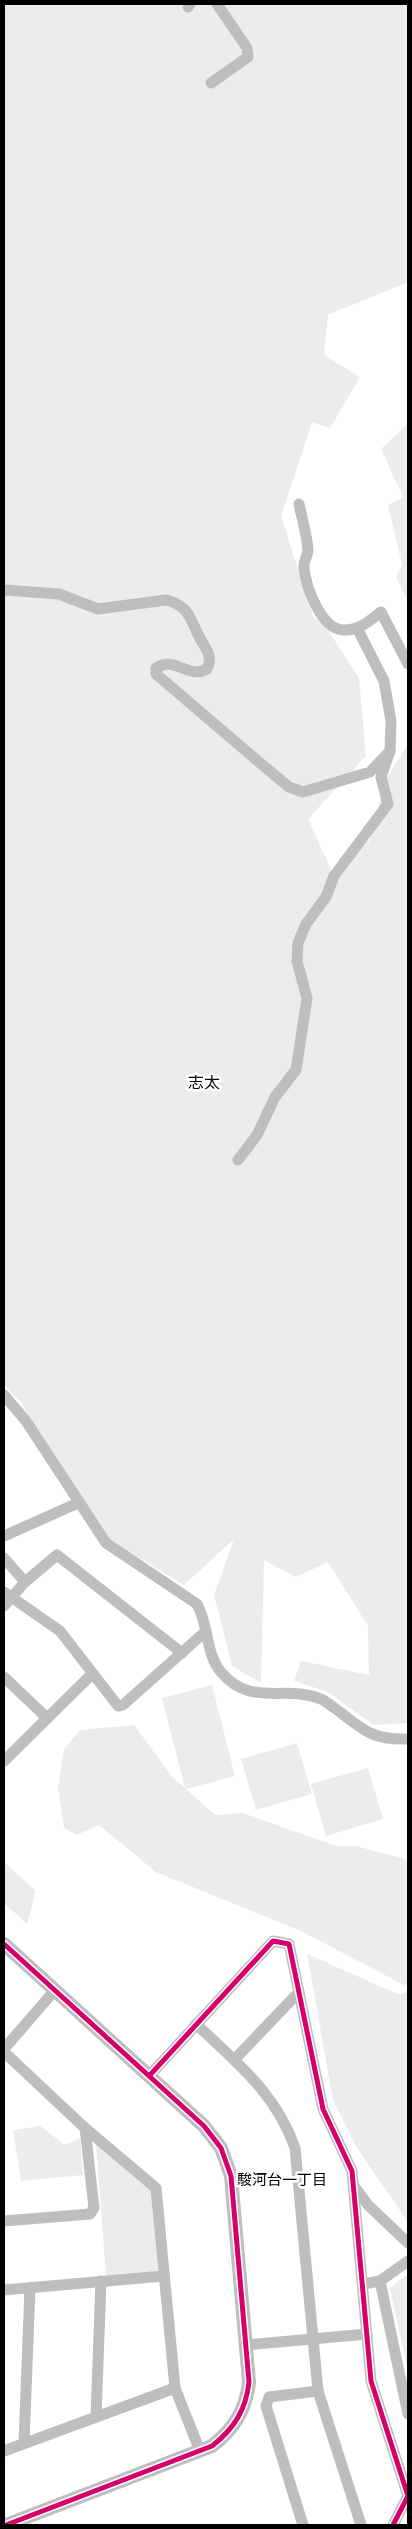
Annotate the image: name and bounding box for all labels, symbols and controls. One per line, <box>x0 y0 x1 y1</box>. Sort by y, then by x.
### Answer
district label: 志太 <box>188 1071 220 1093</box>
district label: 駿河台一丁目 <box>237 2169 327 2190</box>

